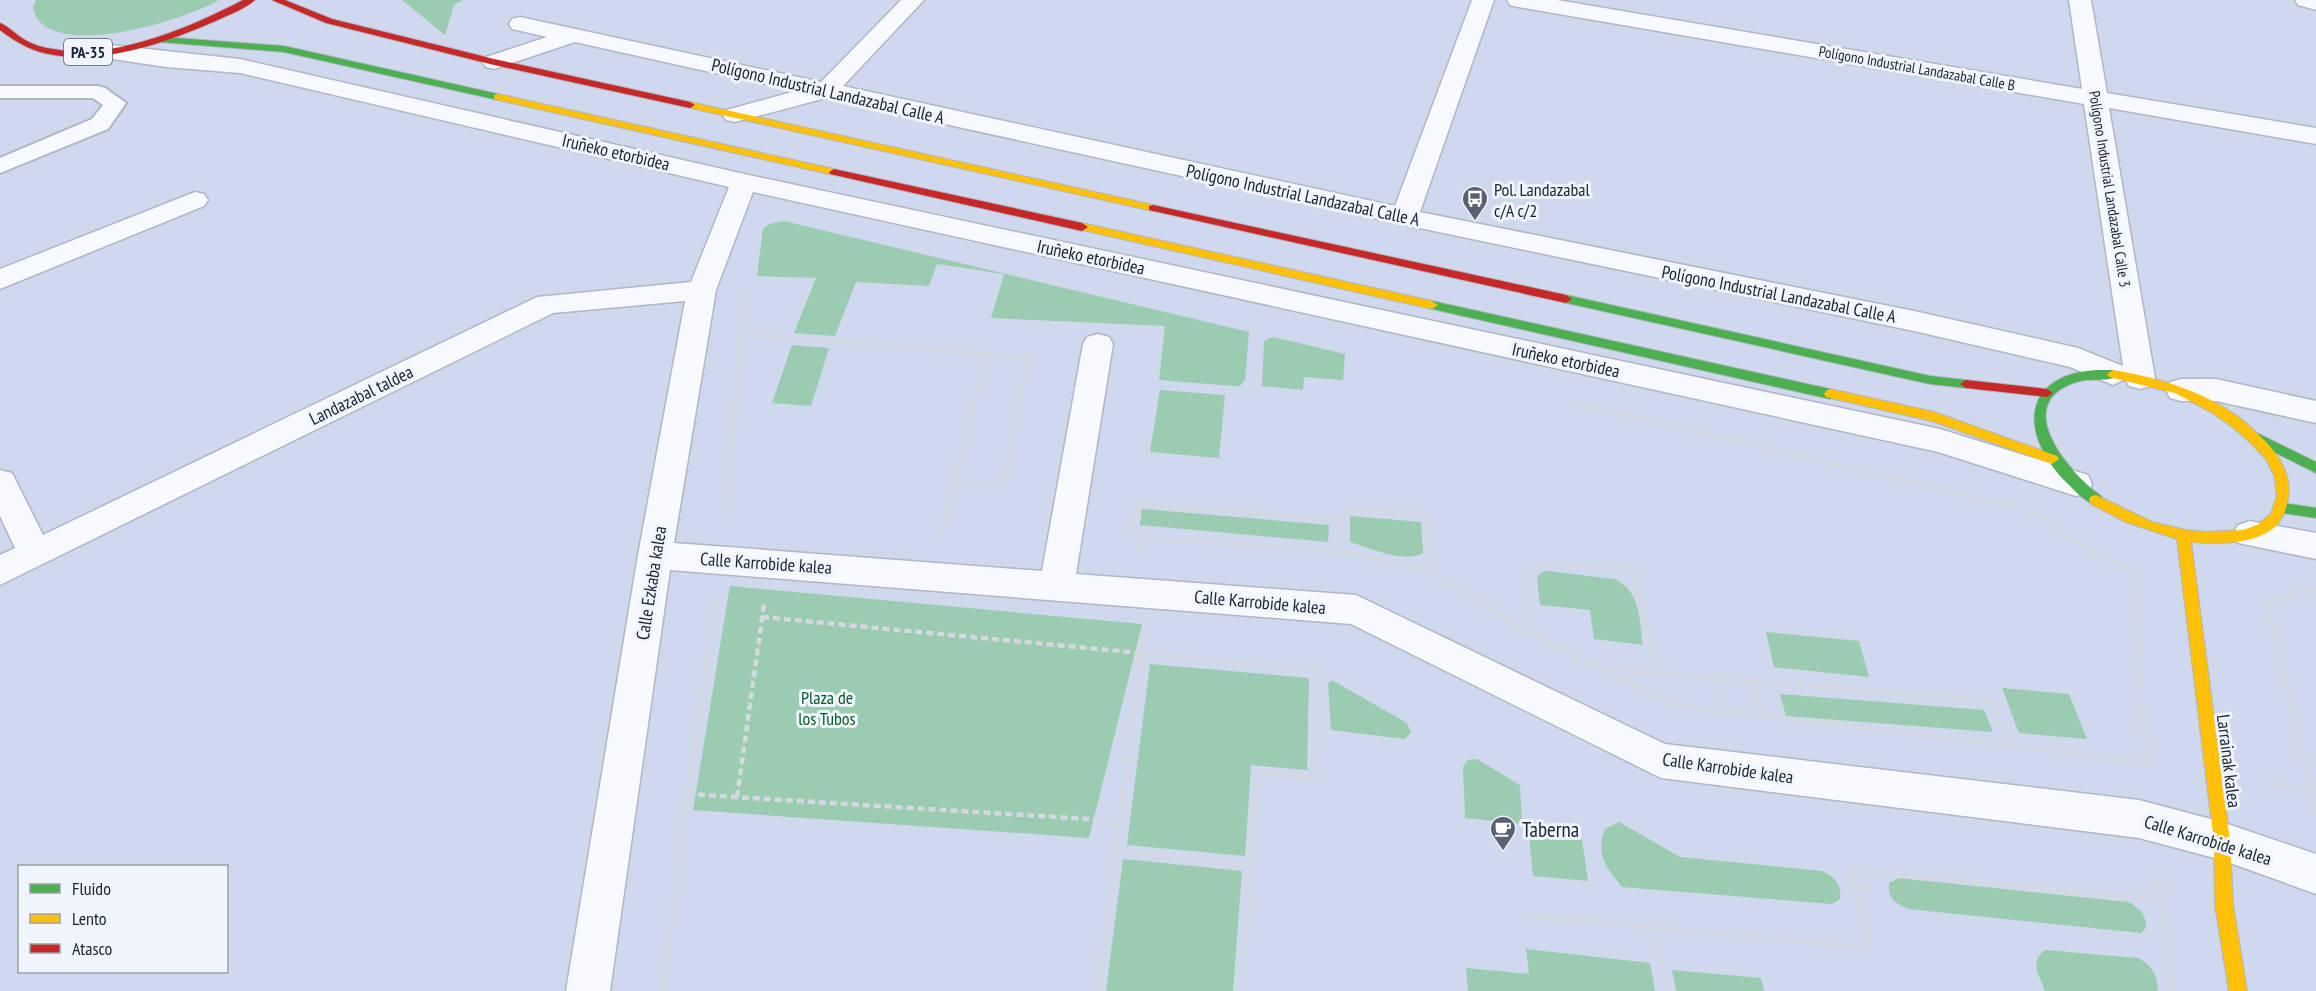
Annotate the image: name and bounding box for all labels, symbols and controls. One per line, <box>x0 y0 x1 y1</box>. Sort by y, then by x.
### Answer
road number: PA-35 <box>64 39 112 65</box>
street label: Polígono Industrial Landazabal Calle B <box>1817 41 2017 95</box>
street label: Polígono Industrial Landazabal Calle A <box>709 53 947 129</box>
street label: Polígono Industrial Landazabal Calle 3 <box>2085 89 2135 289</box>
street label: Iruñeko etorbidea <box>560 128 672 176</box>
street label: Polígono Industrial Landazabal Calle A <box>1184 159 1422 231</box>
place label: Pol. Landazabal c/A c/2 <box>1494 178 1590 222</box>
bus stop icon: Pol. Landazabal c/A c/2 <box>1460 184 1490 222</box>
street label: Iruñeko etorbidea <box>1035 234 1147 280</box>
street label: Polígono Industrial Landazabal Calle A <box>1660 260 1899 328</box>
street label: Iruñeko etorbidea <box>1510 337 1622 383</box>
street label: Landazabal taldea <box>305 360 417 430</box>
street label: Calle Ezkaba kalea <box>631 524 671 642</box>
street label: Calle Karrobide kalea <box>699 547 833 579</box>
street label: Calle Karrobide kalea <box>1193 585 1327 619</box>
park label: Plaza de los Tubos <box>798 686 856 730</box>
street label: Larrainak kalea <box>2212 713 2246 809</box>
street label: Calle Karrobide kalea <box>1661 747 1795 789</box>
street label: Calle Karrobide kalea <box>2142 810 2274 870</box>
cafe icon: Taberna <box>1488 814 1518 852</box>
place label: Taberna <box>1522 816 1579 843</box>
legend <box>18 865 228 973</box>
text: Fluido <box>72 877 111 900</box>
text: Lento <box>72 907 107 930</box>
text: Atasco <box>72 937 113 960</box>

